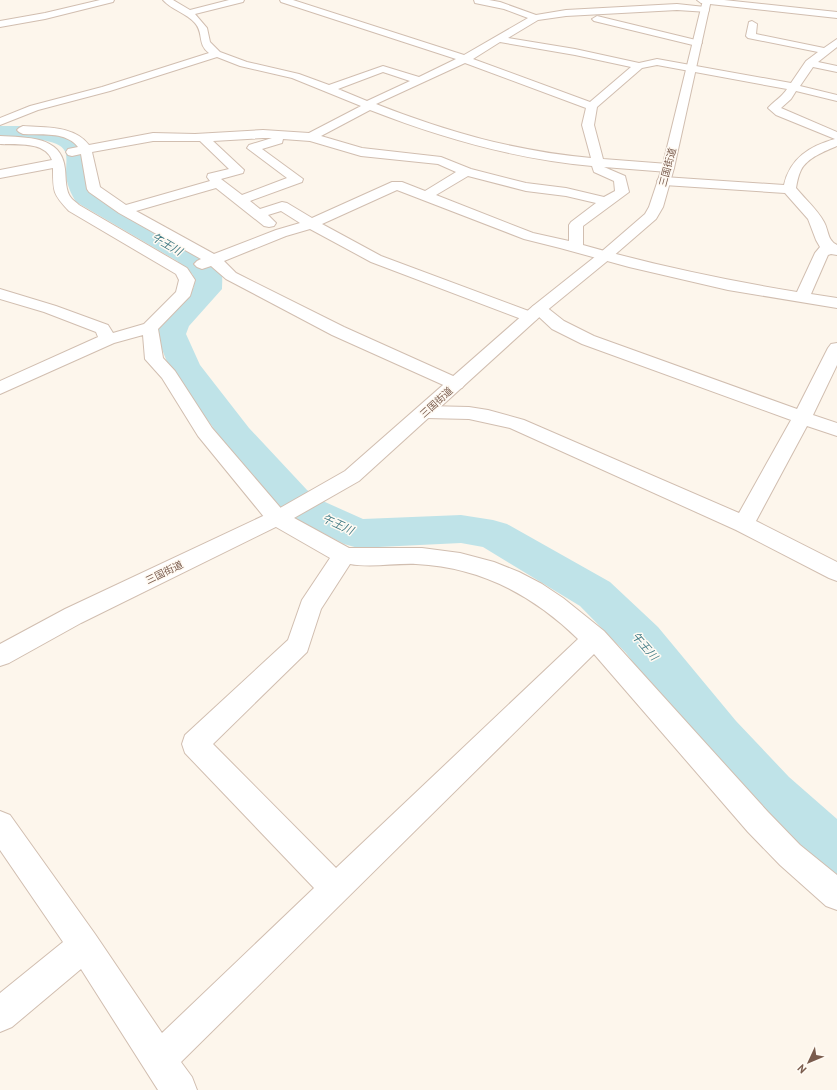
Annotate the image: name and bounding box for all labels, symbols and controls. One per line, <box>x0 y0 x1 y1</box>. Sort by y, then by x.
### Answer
street label: 三国街道 <box>656 146 679 188</box>
water label: 午王川 <box>149 230 186 259</box>
street label: 三国街道 <box>417 384 456 421</box>
water label: 午王川 <box>320 511 357 538</box>
street label: 三国街道 <box>143 558 185 587</box>
water label: 午王川 <box>629 629 662 664</box>
north arrow <box>789 1042 829 1082</box>
text: N <box>794 1061 809 1076</box>

